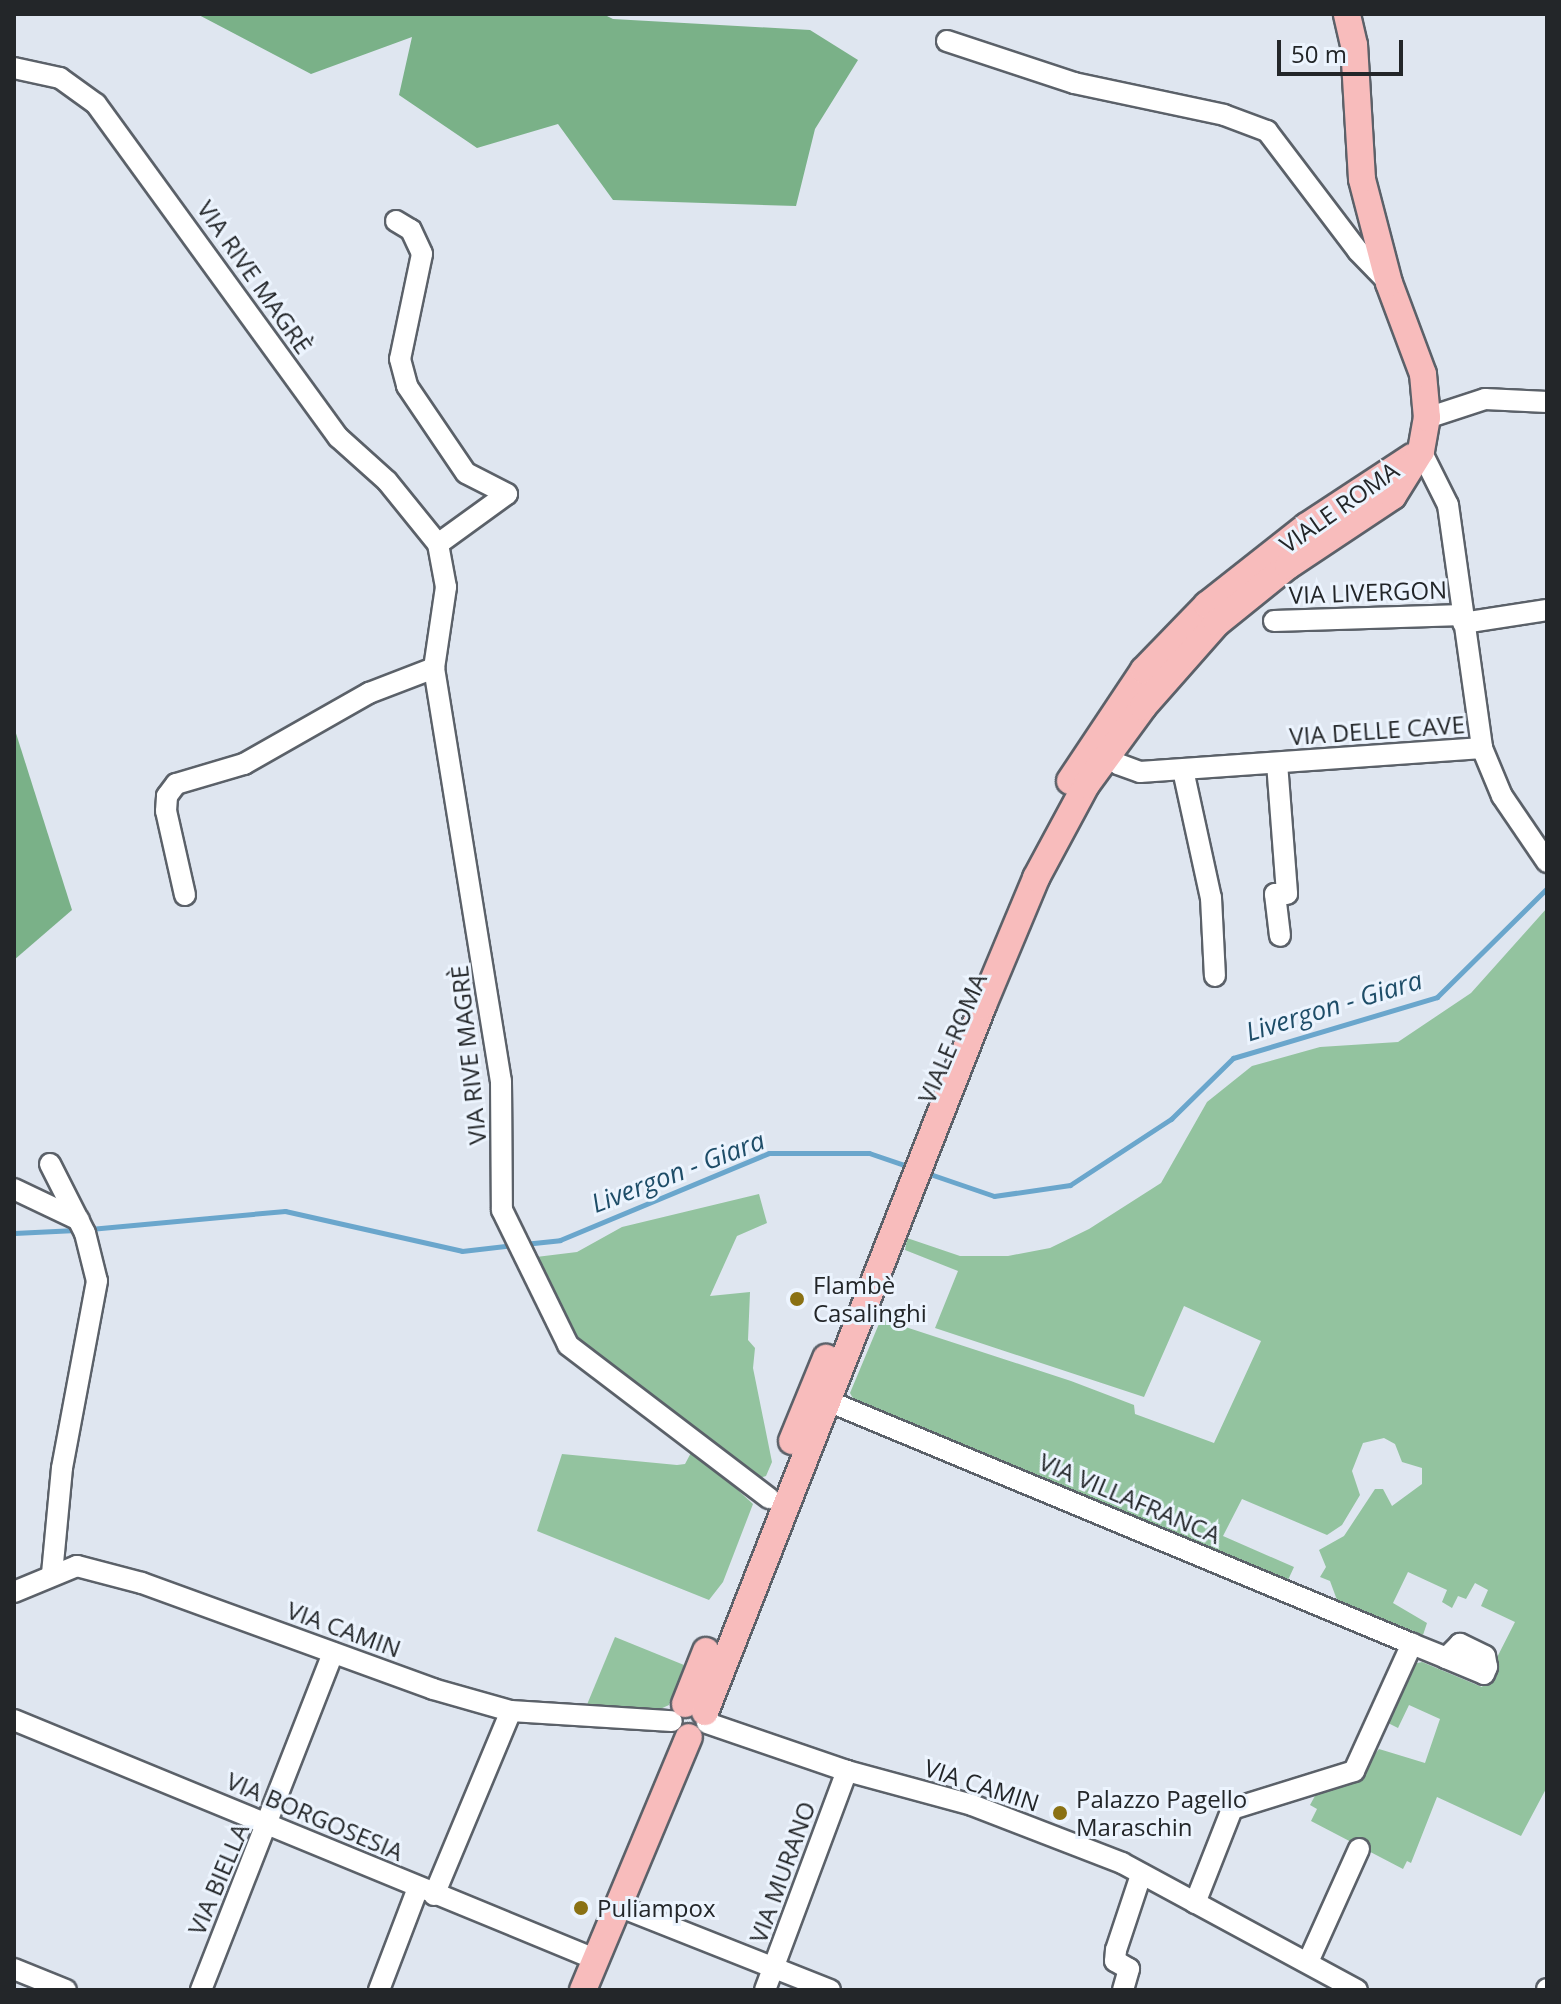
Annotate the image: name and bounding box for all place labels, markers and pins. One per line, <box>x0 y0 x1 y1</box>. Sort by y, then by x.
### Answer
place label: Flambè Casalinghi <box>813 1271 927 1327</box>
marker: Flambè Casalinghi <box>788 1290 806 1308</box>
place label: Palazzo Pagello Maraschin <box>1076 1785 1247 1841</box>
marker: Palazzo Pagello Maraschin <box>1051 1804 1069 1822</box>
place label: Puliampox <box>597 1894 716 1922</box>
marker: Puliampox <box>572 1899 590 1917</box>

